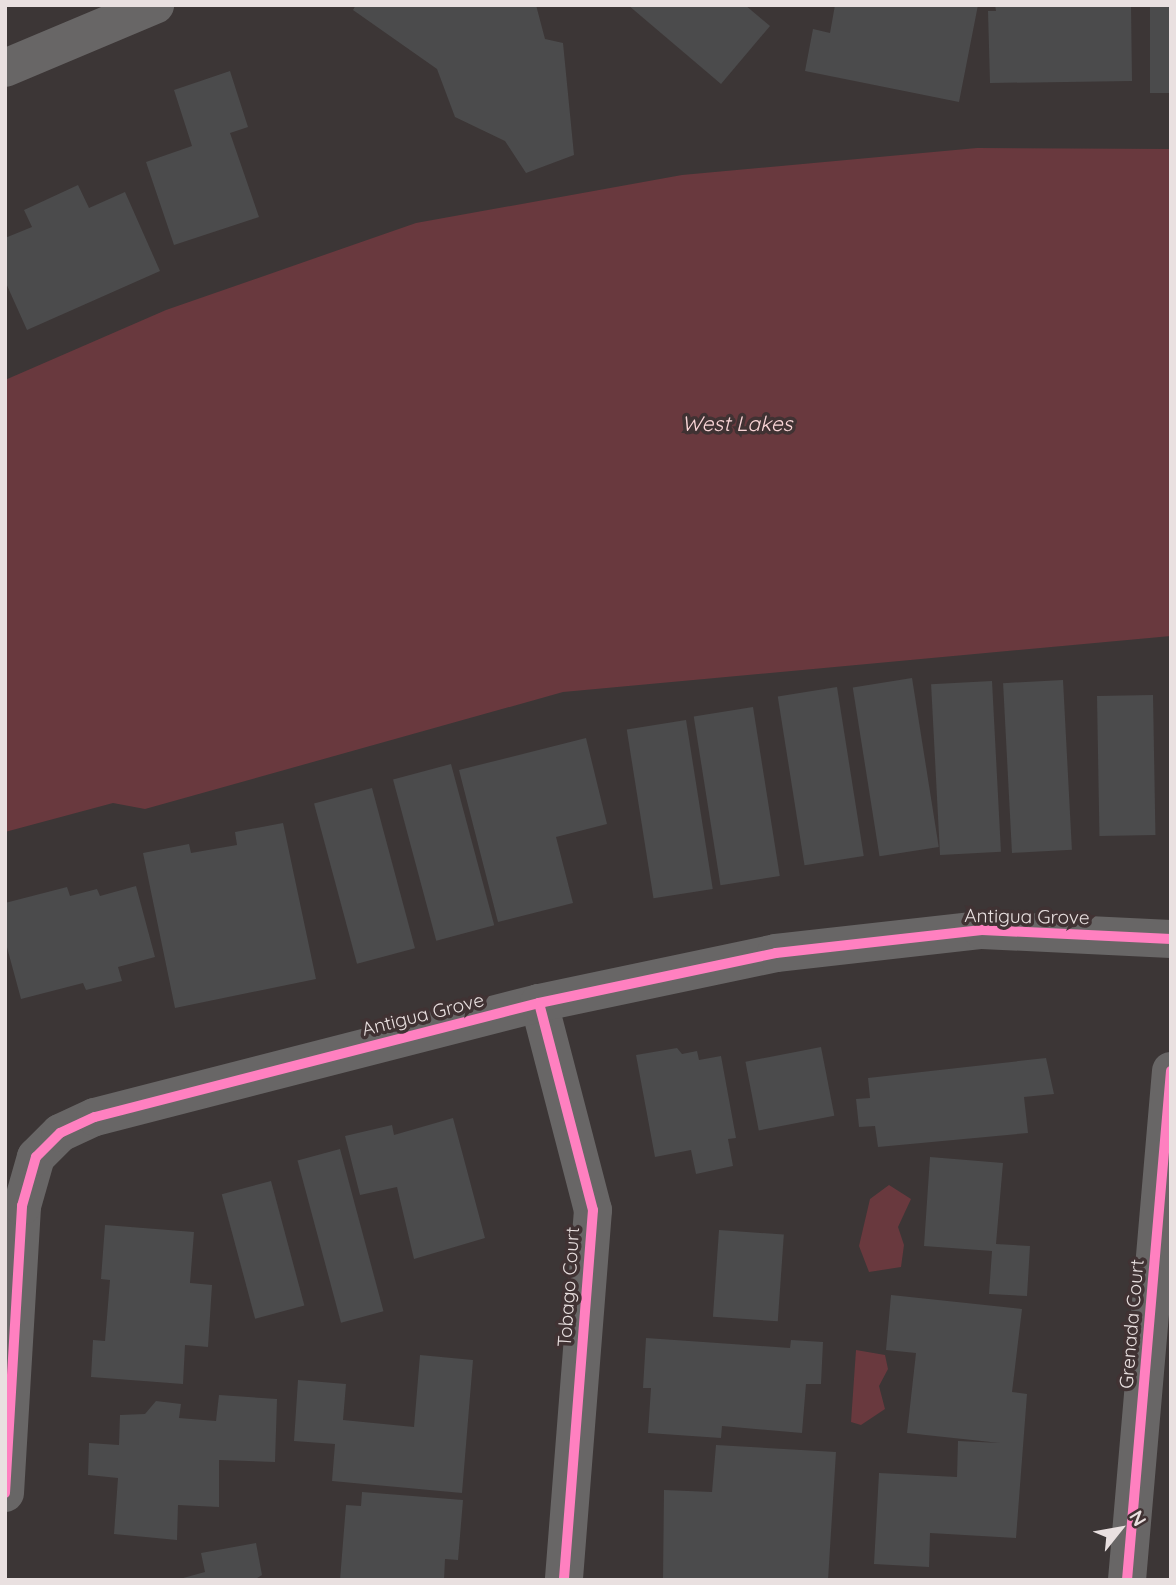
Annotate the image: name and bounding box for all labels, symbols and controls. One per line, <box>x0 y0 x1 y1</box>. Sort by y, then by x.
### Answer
water label: West Lakes <box>682 410 792 436</box>
street label: Antigua Grove <box>964 905 1090 929</box>
street label: Antigua Grove <box>360 989 486 1041</box>
street label: Tobago Court <box>553 1226 585 1348</box>
street label: Grenada Court <box>1115 1258 1149 1390</box>
north arrow <box>1085 1494 1155 1564</box>
text: N <box>1124 1506 1152 1530</box>

